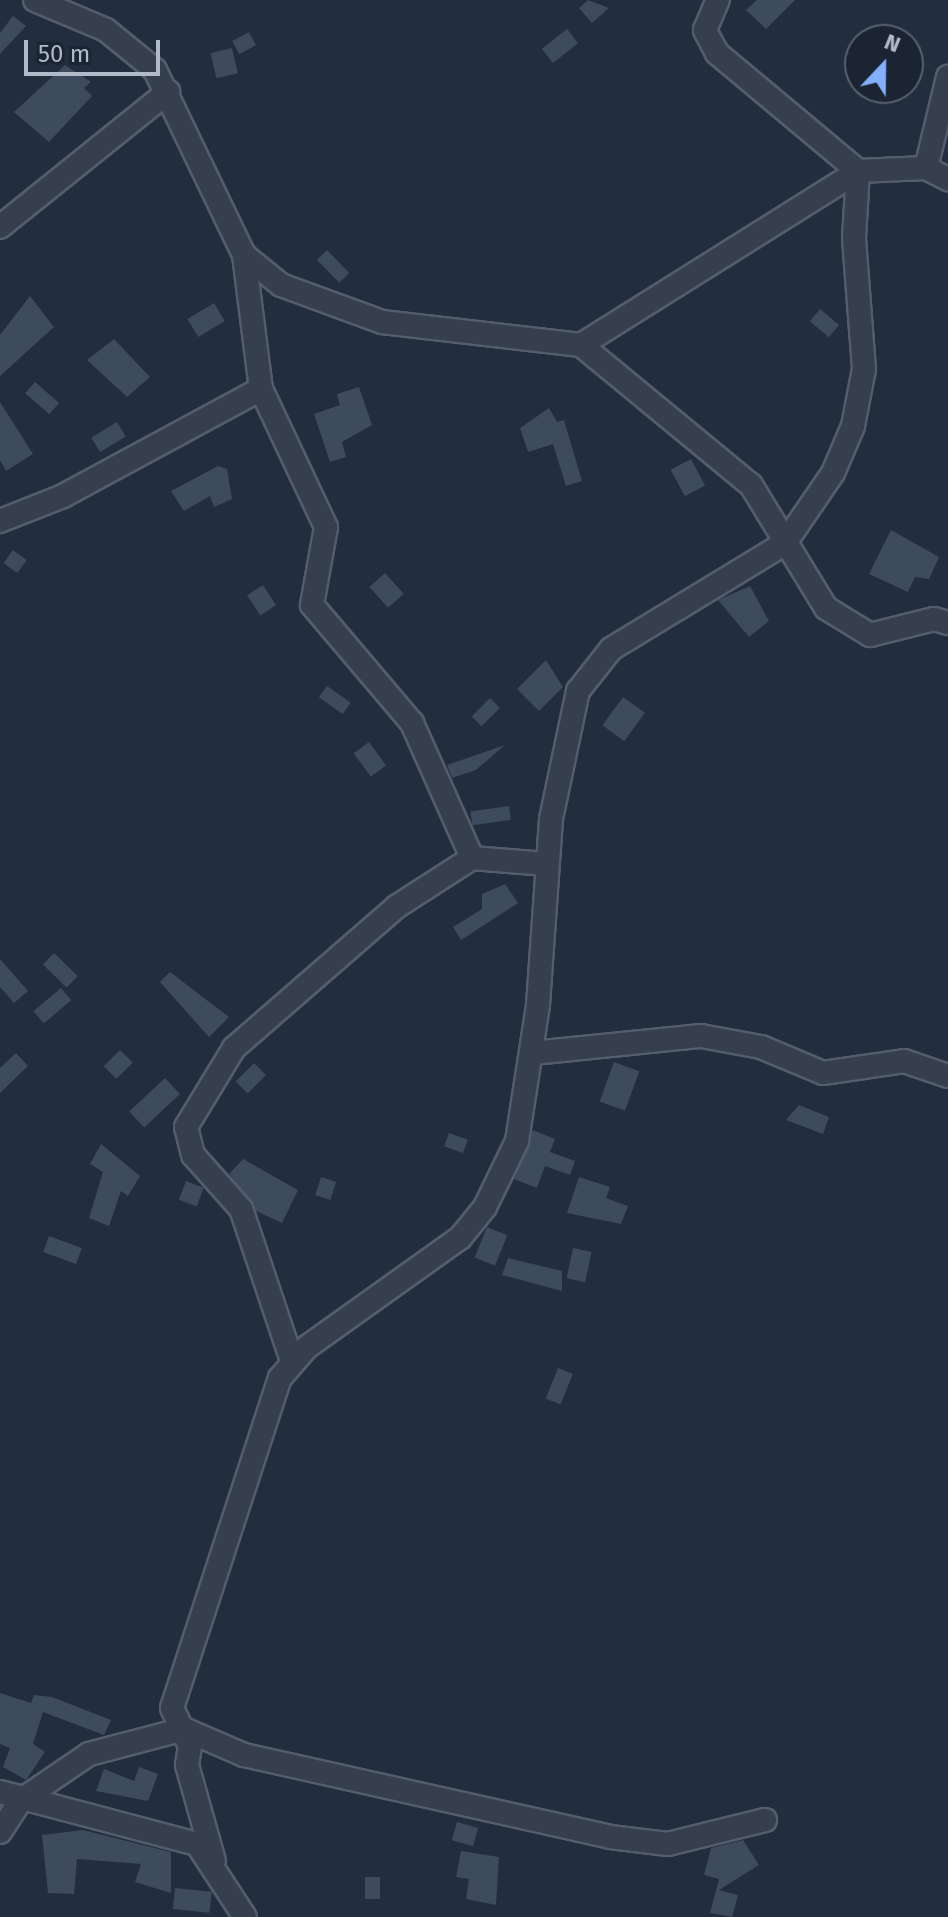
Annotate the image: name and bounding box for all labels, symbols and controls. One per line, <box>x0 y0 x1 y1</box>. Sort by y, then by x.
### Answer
scale bar <box>28 24 164 74</box>
north arrow <box>844 24 924 104</box>
text: N <box>881 28 904 58</box>
text: 50 m <box>38 40 90 68</box>

